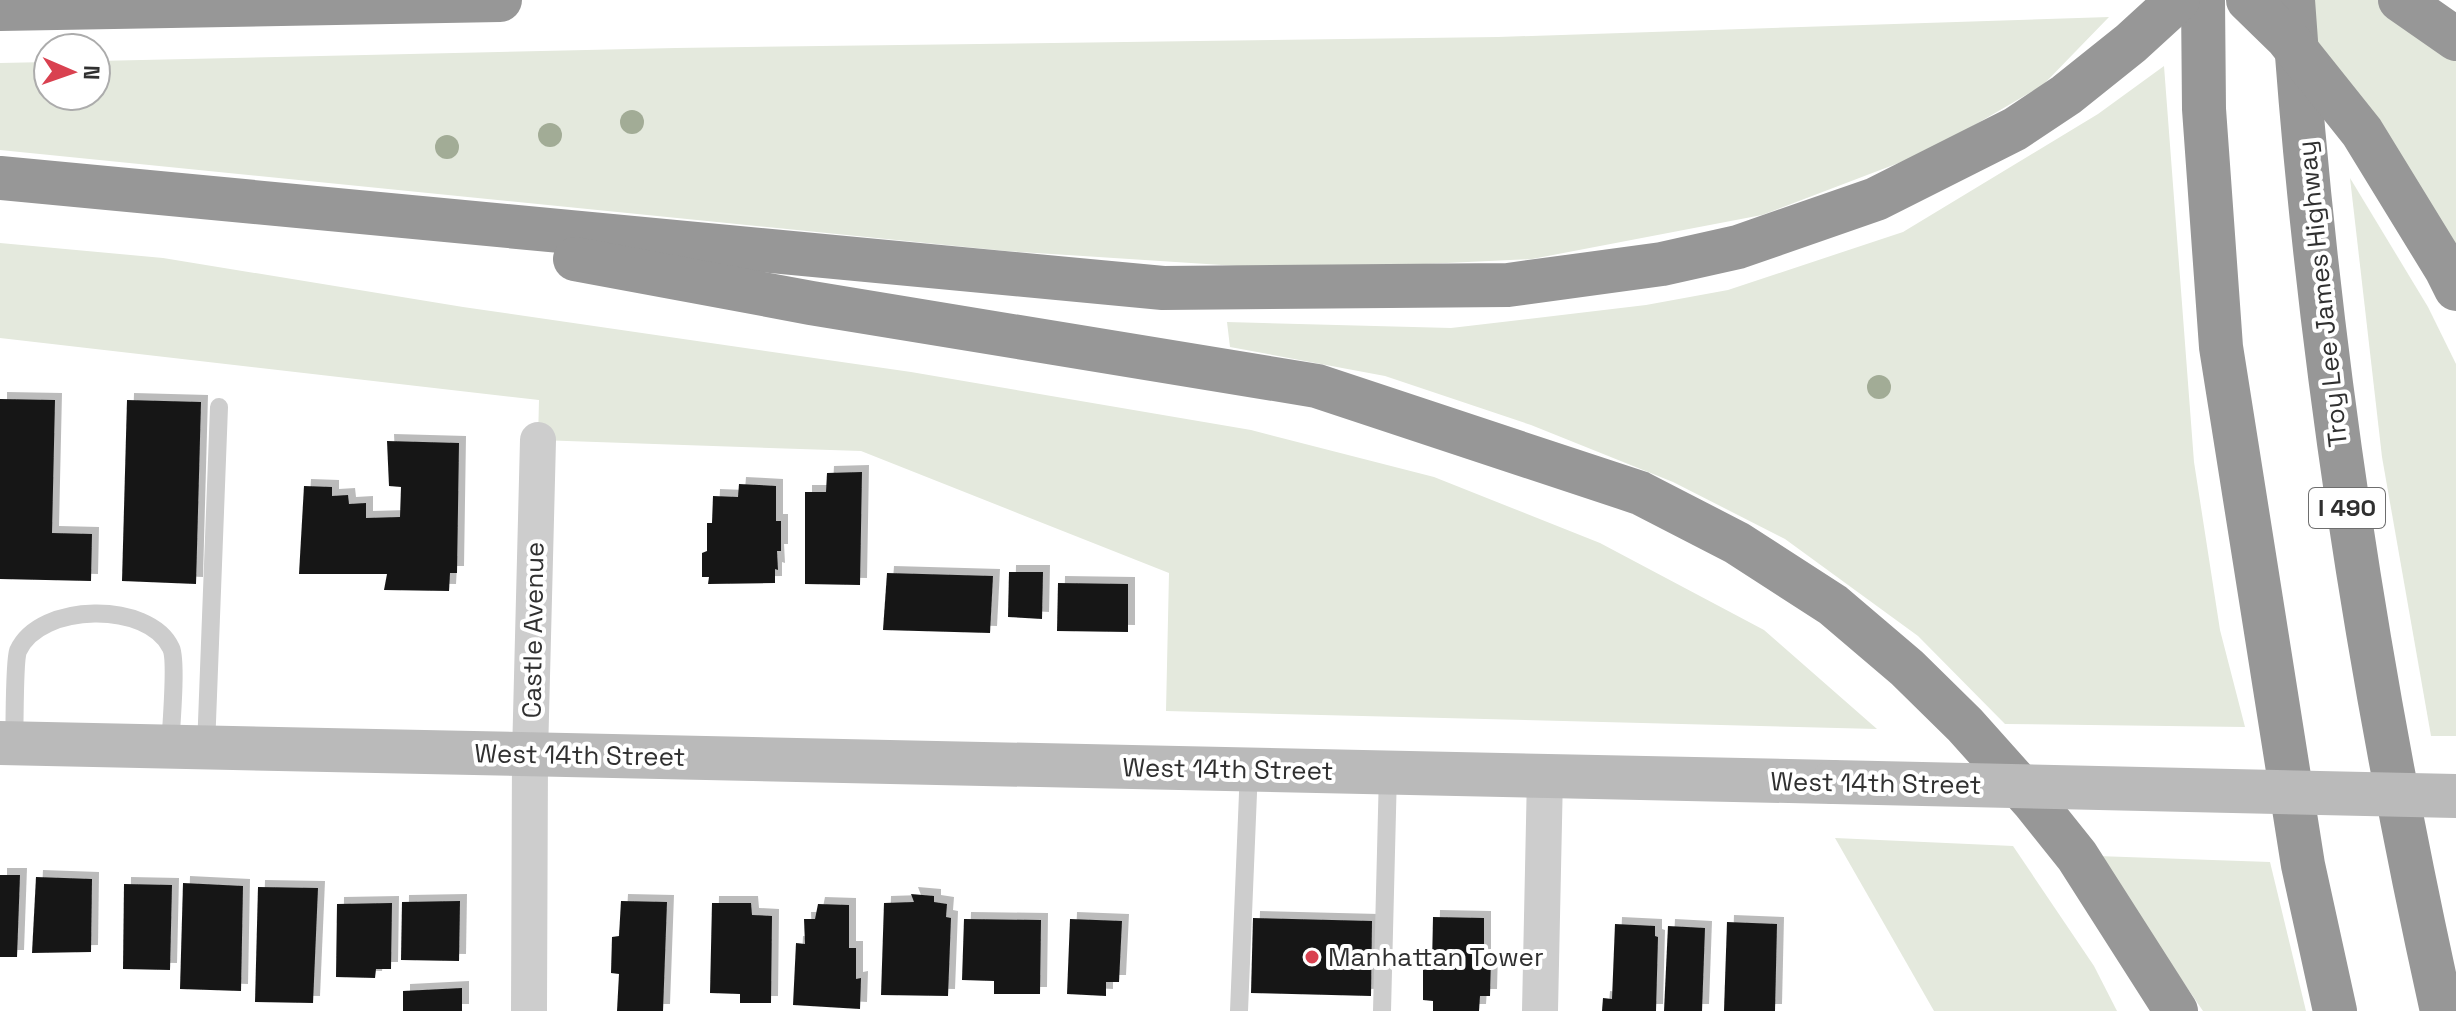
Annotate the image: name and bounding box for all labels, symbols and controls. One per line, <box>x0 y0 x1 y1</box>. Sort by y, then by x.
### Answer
north arrow <box>32 32 112 112</box>
text: N <box>78 65 106 81</box>
street label: Troy Lee James Highway <box>2289 139 2355 449</box>
road number: I 490 <box>2309 488 2385 528</box>
street label: Castle Avenue <box>514 541 552 719</box>
street label: West 14th Street <box>474 736 686 774</box>
street label: West 14th Street <box>1122 750 1334 788</box>
street label: West 14th Street <box>1770 764 1982 802</box>
place label: Manhattan Tower <box>1328 940 1544 974</box>
marker: Manhattan Tower <box>1303 948 1321 966</box>

